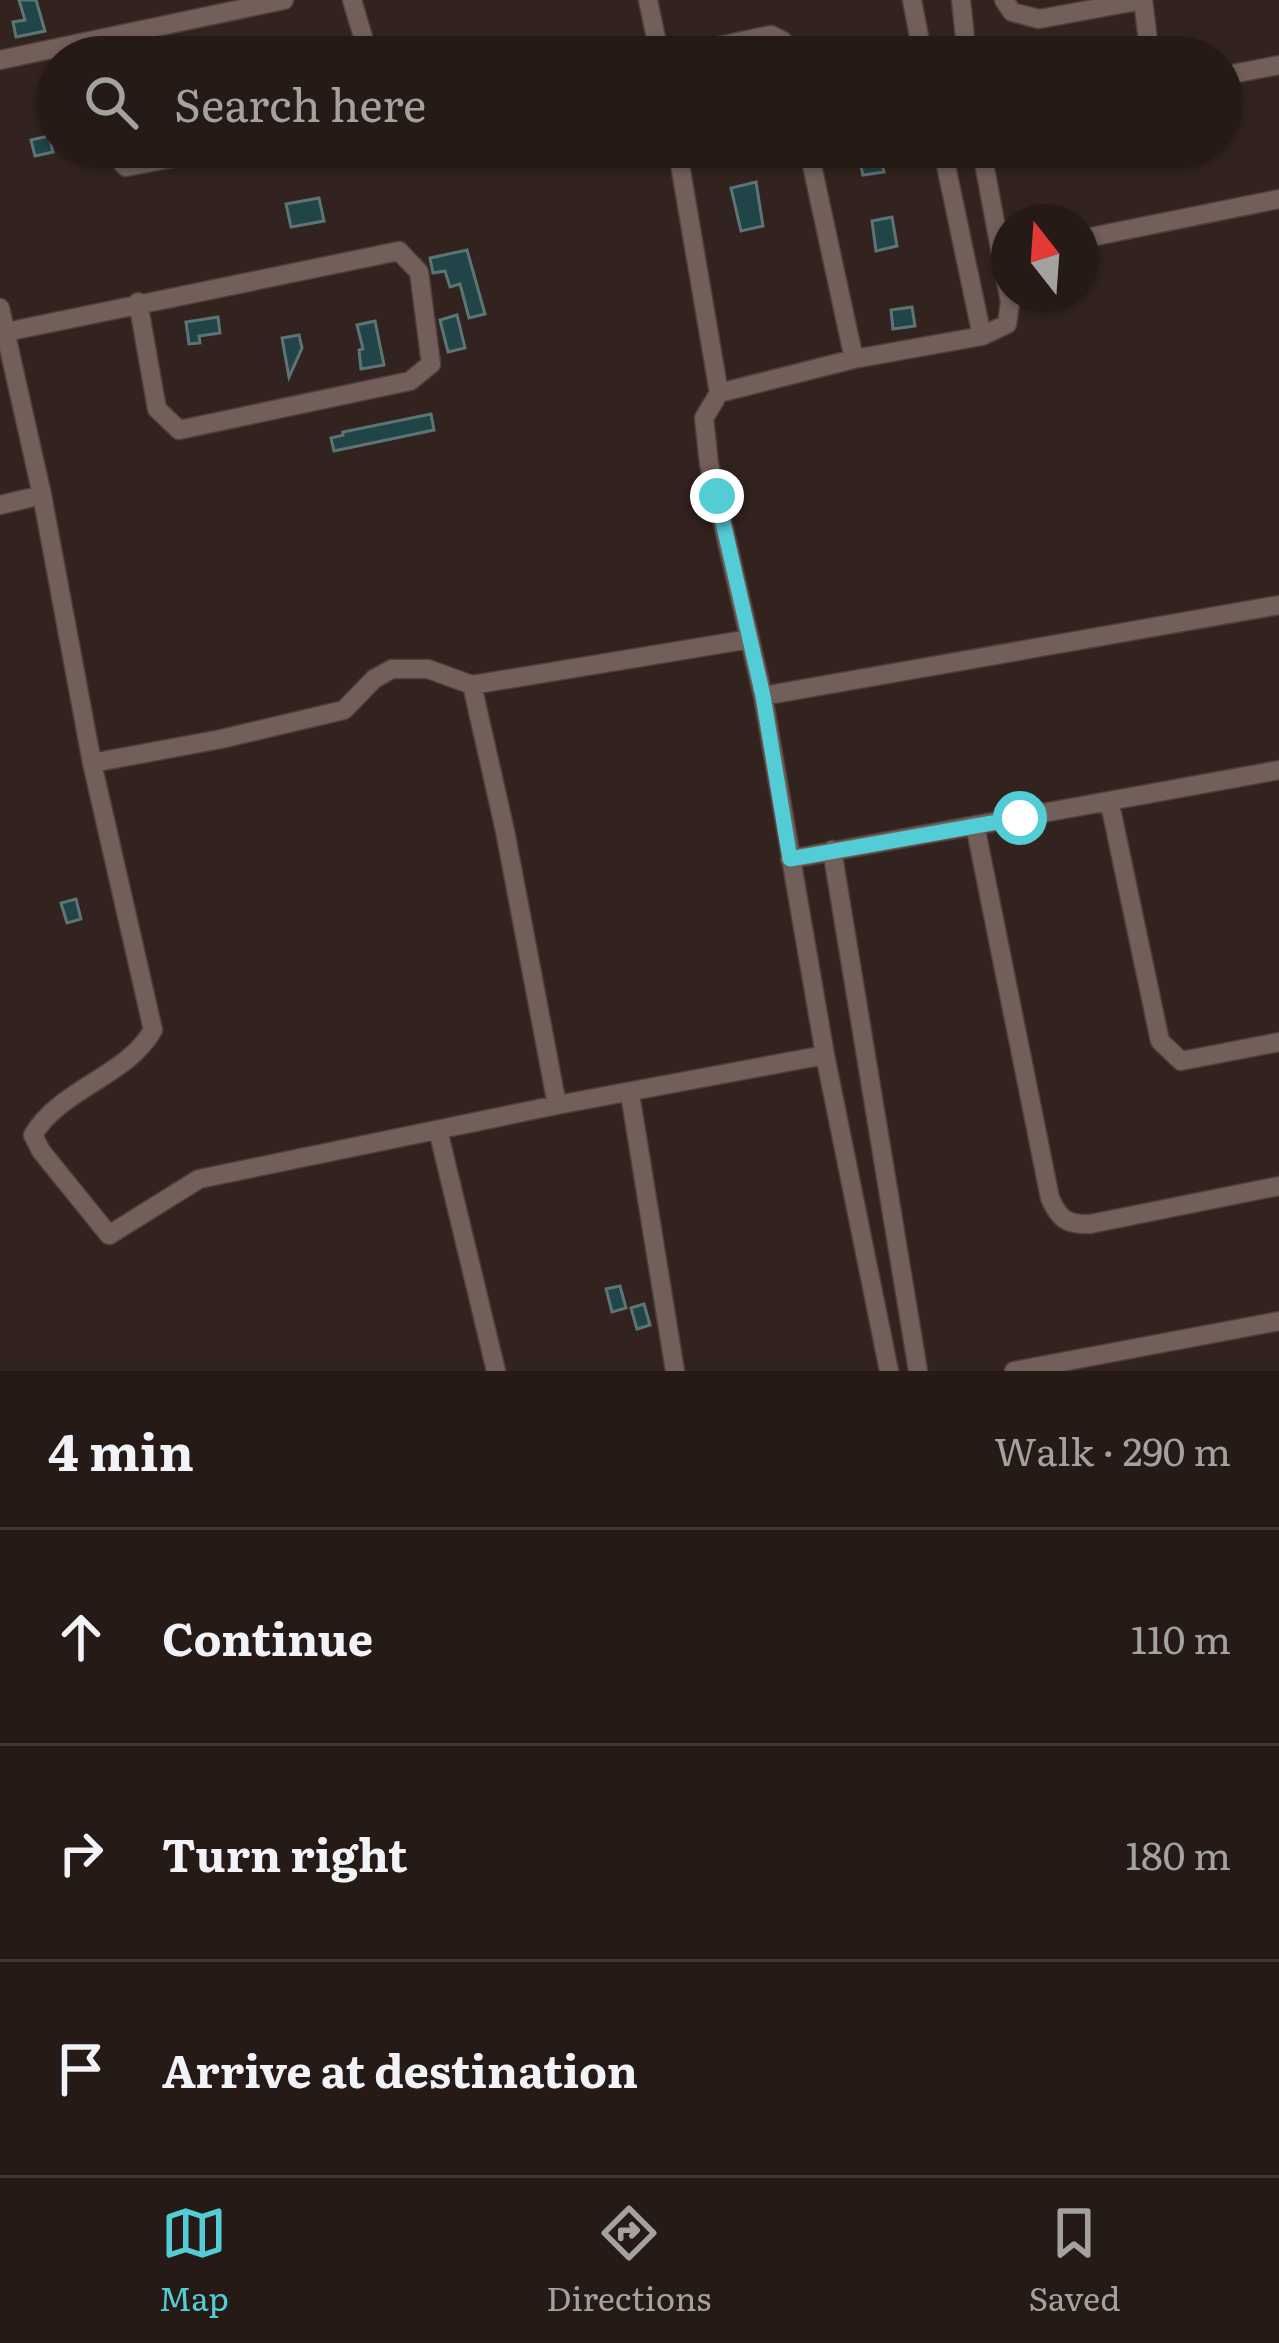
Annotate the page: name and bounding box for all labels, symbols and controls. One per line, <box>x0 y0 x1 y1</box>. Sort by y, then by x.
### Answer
search box <box>36 36 1243 168</box>
icon: search <box>78 69 144 135</box>
text: Search here <box>174 69 426 136</box>
north arrow <box>991 204 1099 312</box>
route end <box>690 469 744 523</box>
route start <box>993 791 1047 845</box>
text: 4 min <box>48 1411 194 1487</box>
text: Walk · 290 m <box>994 1420 1231 1478</box>
text: Continue <box>162 1603 373 1670</box>
icon: ahead <box>48 1604 114 1670</box>
text: 110 m <box>1131 1608 1231 1666</box>
text: Turn right <box>162 1819 408 1886</box>
icon: right <box>48 1820 114 1886</box>
text: 180 m <box>1125 1824 1231 1882</box>
text: Arrive at destination <box>162 2035 638 2102</box>
icon: arrive <box>48 2036 114 2102</box>
tab: Map <box>159 2200 229 2321</box>
tab: Directions <box>546 2200 711 2321</box>
tab: Saved <box>1028 2200 1120 2321</box>

